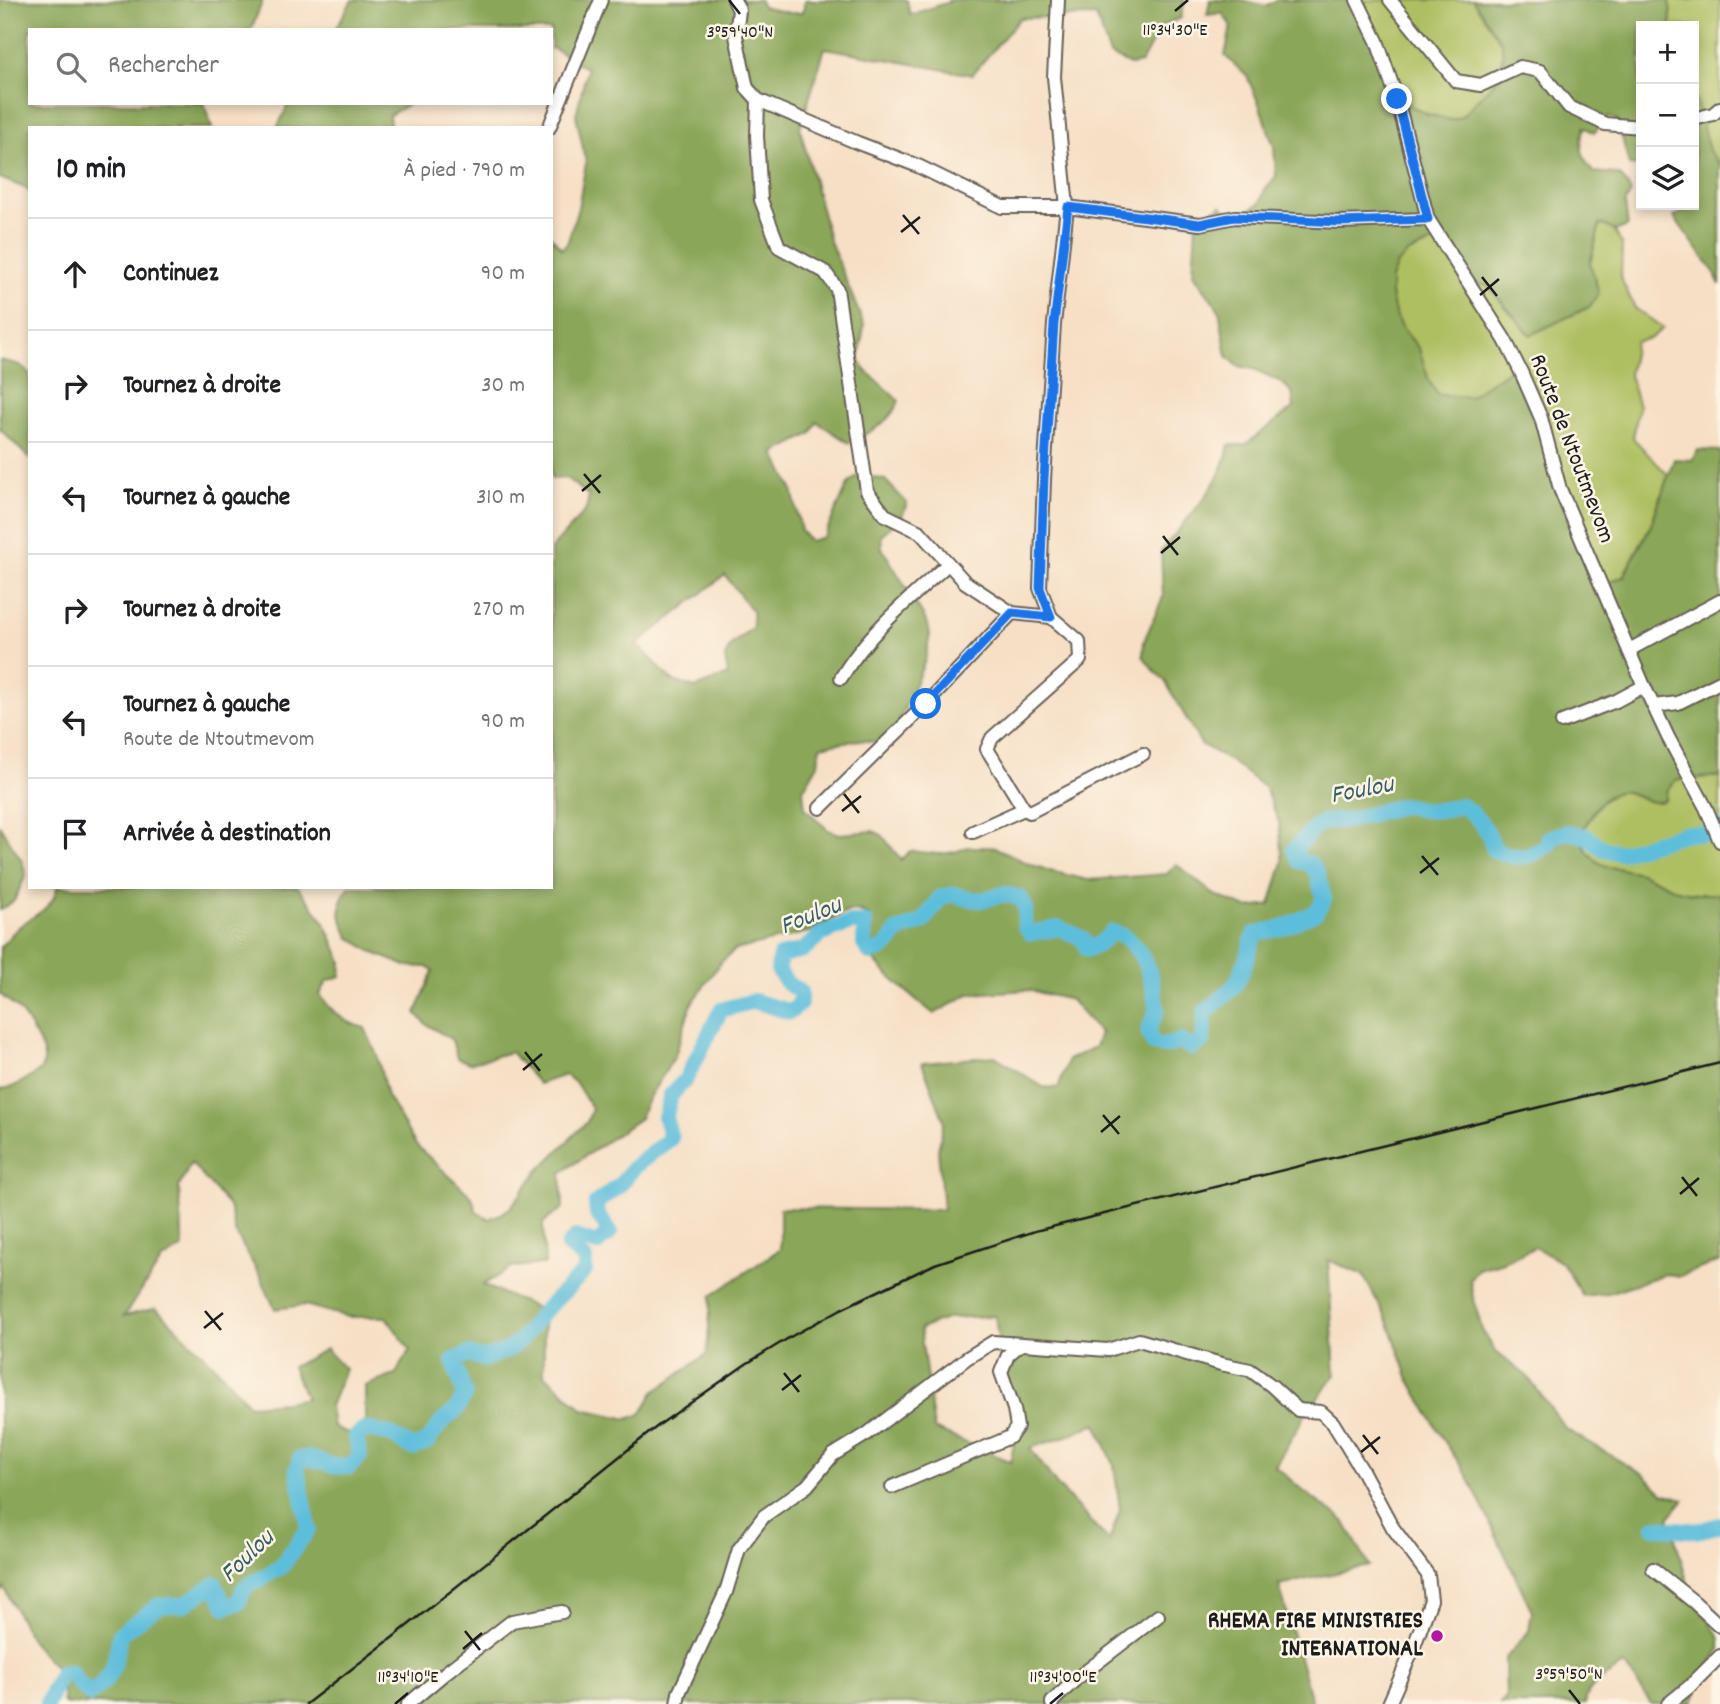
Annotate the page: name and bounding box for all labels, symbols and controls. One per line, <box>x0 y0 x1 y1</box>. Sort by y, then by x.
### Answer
text: 11°34'30"E <box>1142 19 1208 44</box>
text: 3°59'40"N <box>707 21 773 46</box>
map controls <box>1636 21 1699 210</box>
button: + <box>1636 21 1699 84</box>
search box <box>28 28 553 105</box>
icon: search <box>52 48 90 86</box>
text: Rechercher <box>108 48 219 85</box>
route end <box>1381 83 1412 114</box>
button: − <box>1636 84 1699 147</box>
button: layers <box>1636 147 1699 210</box>
text: 10 min <box>56 150 126 193</box>
text: À pied · 790 m <box>403 155 525 188</box>
icon: ahead <box>56 255 94 293</box>
text: Continuez <box>123 256 218 293</box>
text: 90 m <box>481 258 525 291</box>
street label: Route de Ntoutmevom <box>1519 350 1623 548</box>
icon: right <box>56 367 94 405</box>
text: Tournez à droite <box>123 368 281 405</box>
text: 30 m <box>481 370 525 403</box>
icon: left <box>56 479 94 517</box>
text: Tournez à gauche <box>123 480 290 517</box>
text: 310 m <box>476 482 525 515</box>
icon: right <box>56 591 94 629</box>
text: Tournez à droite <box>123 592 281 629</box>
text: 270 m <box>473 594 525 627</box>
text: Tournez à gauche <box>123 687 290 724</box>
route start <box>910 688 941 719</box>
icon: left <box>56 703 94 741</box>
text: 90 m <box>481 706 525 739</box>
text: Route de Ntoutmevom <box>123 724 314 757</box>
water label: Foulou <box>1327 766 1398 815</box>
icon: arrive <box>56 815 94 853</box>
text: Arrivée à destination <box>123 816 331 853</box>
water label: Foulou <box>775 887 849 946</box>
water label: Foulou <box>212 1520 285 1592</box>
place label: RHEMA FIRE MINISTRIES INTERNATIONAL <box>1208 1605 1423 1667</box>
marker: RHEMA FIRE MINISTRIES INTERNATIONAL <box>1429 1628 1445 1644</box>
text: 3°59'50"N <box>1535 1663 1603 1688</box>
text: 11°34'10"E <box>377 1666 439 1691</box>
text: 11°34'00"E <box>1030 1666 1096 1691</box>

